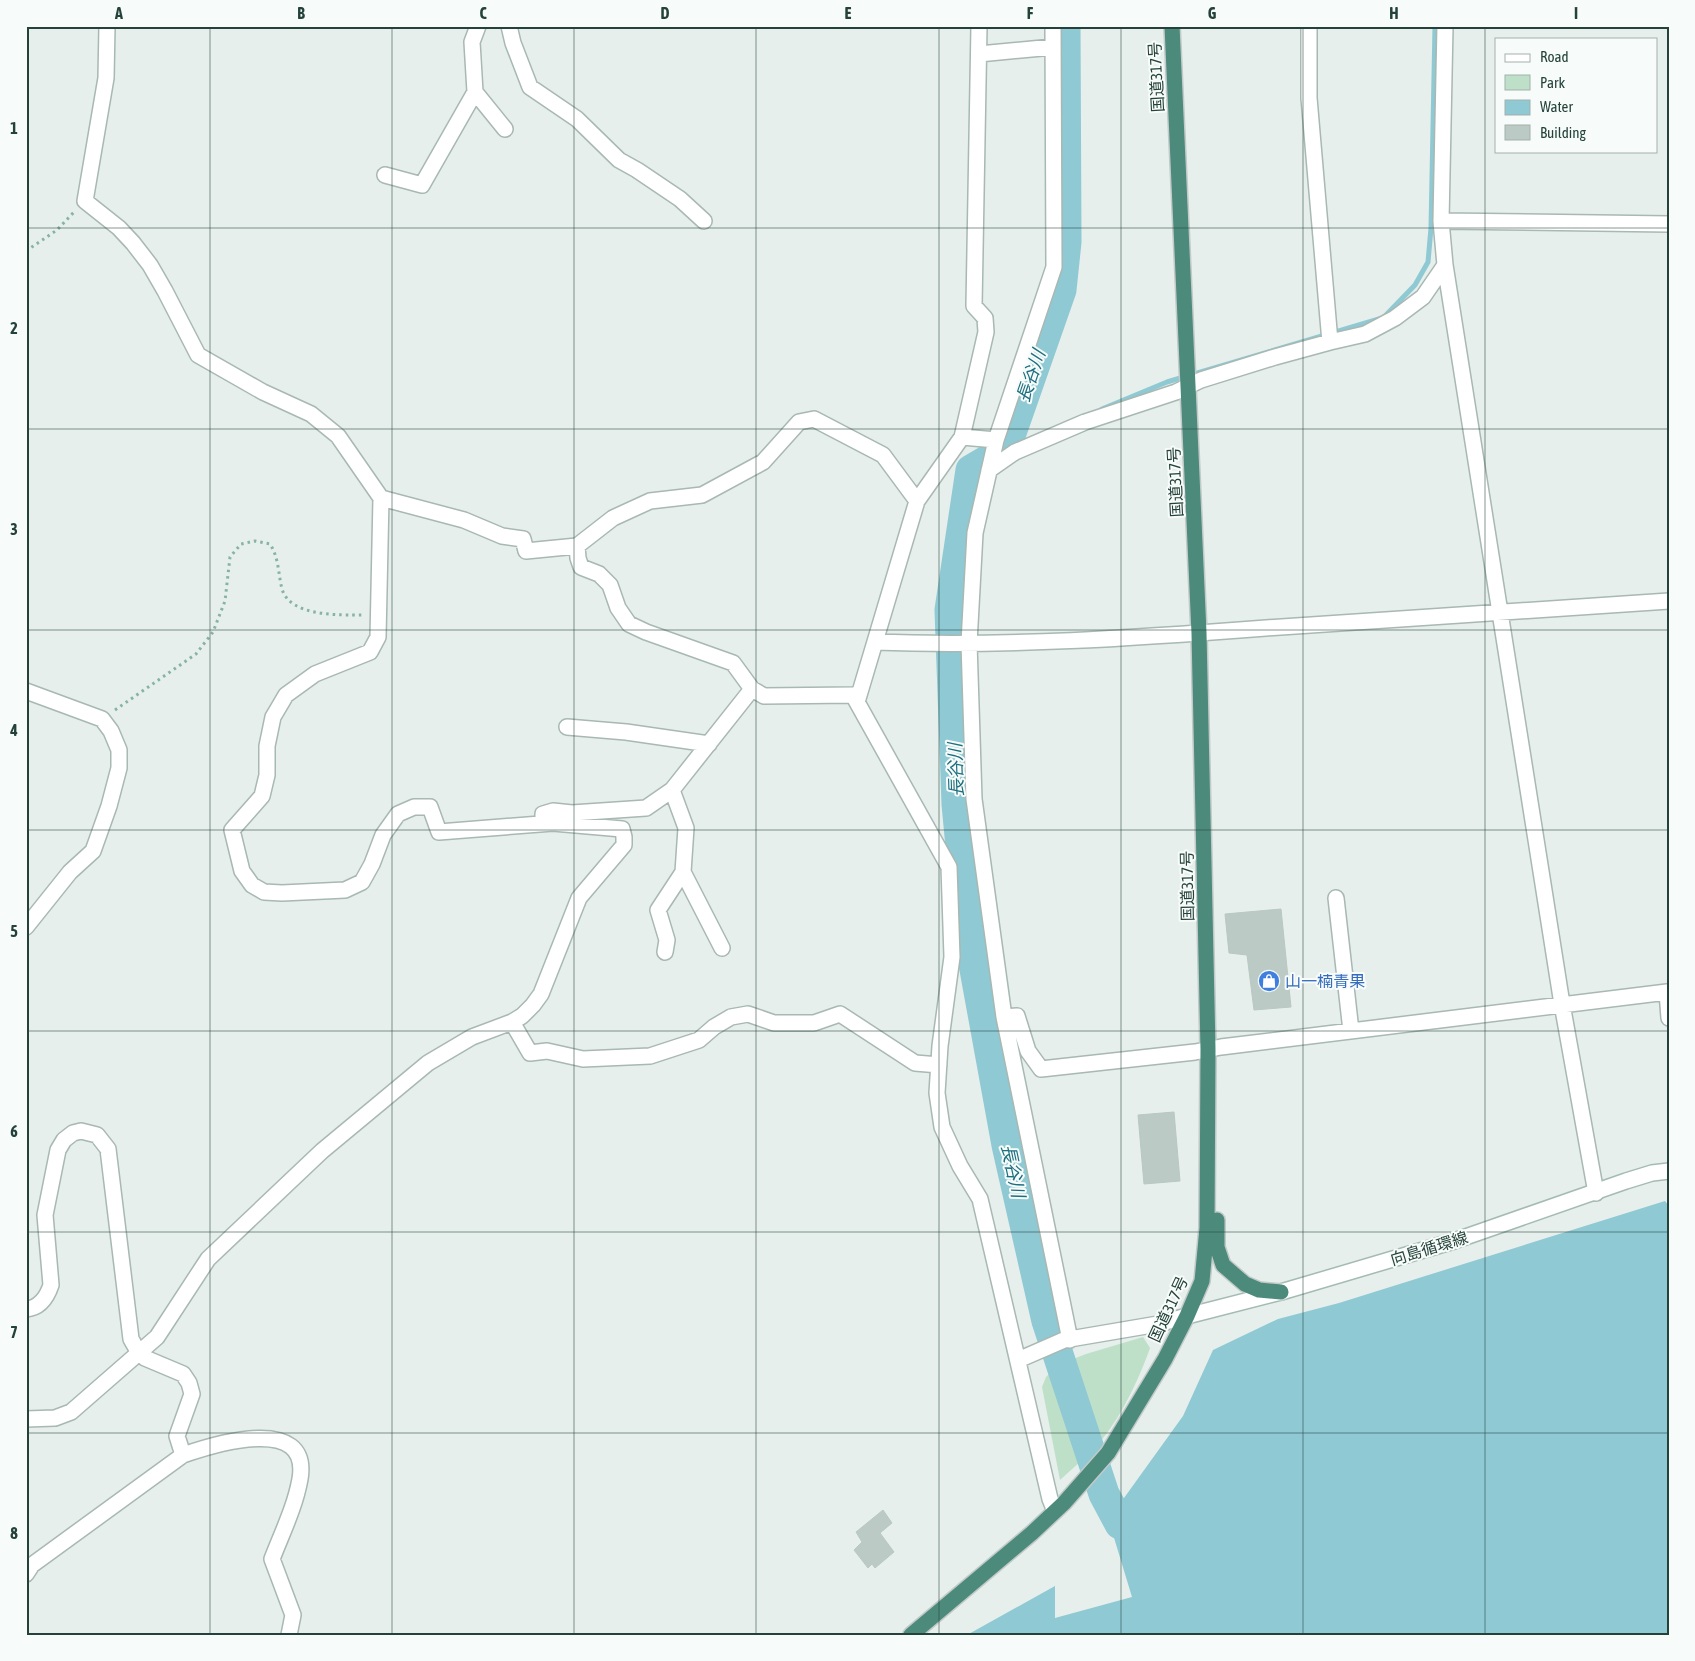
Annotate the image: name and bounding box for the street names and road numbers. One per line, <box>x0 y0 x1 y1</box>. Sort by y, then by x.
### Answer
street label: 国道317号 <box>1145 41 1167 113</box>
street label: 国道317号 <box>1164 446 1186 518</box>
street label: 国道317号 <box>1177 851 1197 921</box>
street label: 向島循環線 <box>1388 1228 1470 1268</box>
street label: 国道317号 <box>1145 1273 1191 1345</box>

